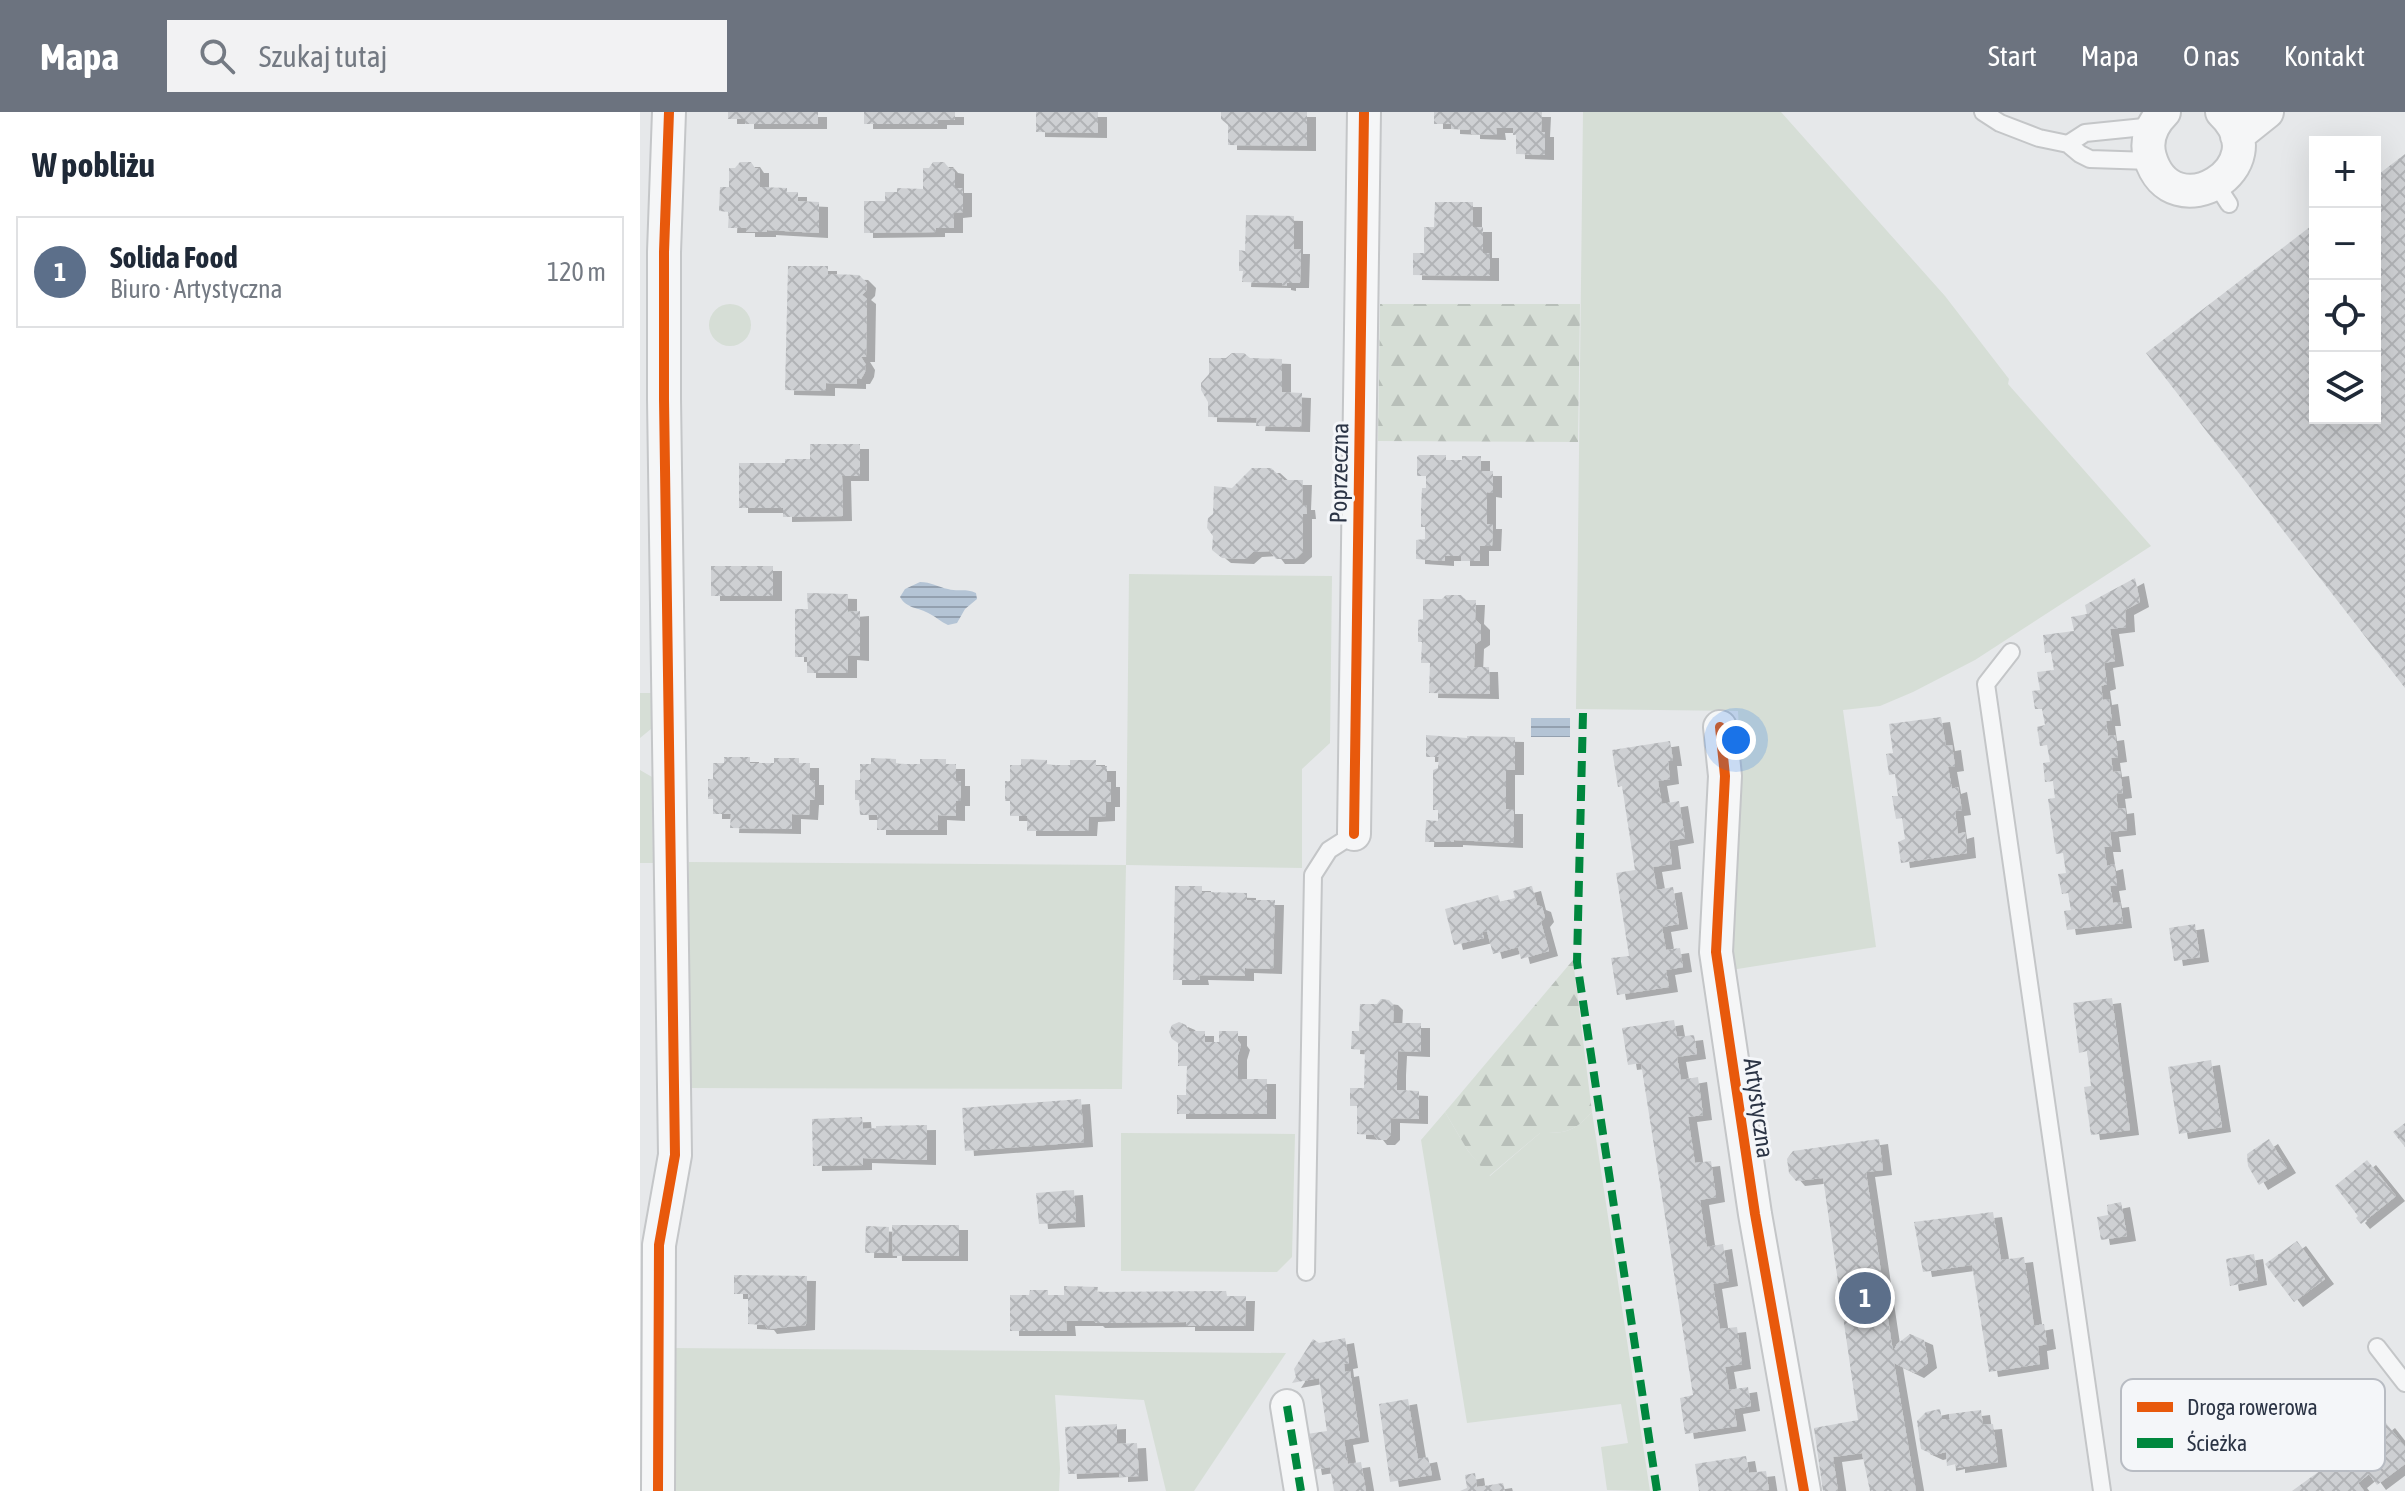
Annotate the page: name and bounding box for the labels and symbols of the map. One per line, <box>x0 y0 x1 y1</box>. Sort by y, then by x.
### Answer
street label: Poprzeczna <box>1325 422 1353 524</box>
your location <box>1716 720 1756 760</box>
street label: Artystyczna <box>1739 1056 1779 1160</box>
pin: 1 <box>1839 1268 1891 1328</box>
legend <box>2121 1379 2385 1471</box>
text: Droga rowerowa <box>2187 1394 2318 1420</box>
text: Ścieżka <box>2187 1430 2247 1456</box>

